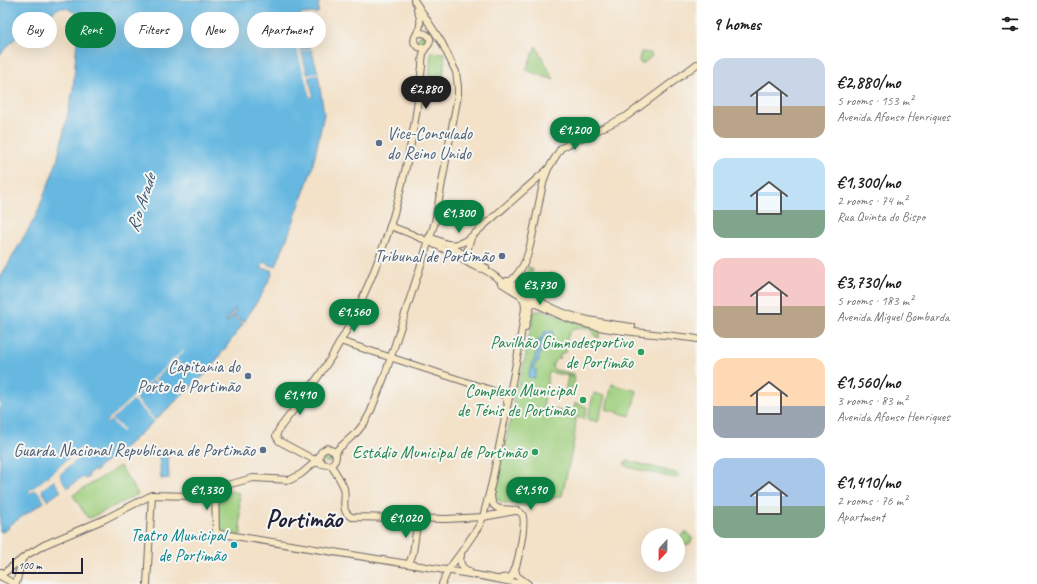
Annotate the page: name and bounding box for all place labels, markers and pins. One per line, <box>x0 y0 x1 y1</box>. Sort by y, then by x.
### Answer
pin: €2,880 <box>393 76 459 110</box>
pin: €1,200 <box>542 117 608 151</box>
place label: Vice-Consulado do Reino Unido <box>387 123 473 164</box>
marker: Vice-Consulado do Reino Unido <box>374 138 384 148</box>
pin: €1,300 <box>426 200 492 234</box>
place label: Tribunal de Portimão <box>374 246 495 267</box>
marker: Tribunal de Portimão <box>497 251 507 261</box>
pin: €3,730 <box>507 272 573 306</box>
pin: €1,560 <box>321 299 387 333</box>
place label: Pavilhão Gimnodesportivo de Portimão <box>490 332 634 373</box>
marker: Pavilhão Gimnodesportivo de Portimão <box>636 347 646 357</box>
place label: Capitania do Porto de Portimão <box>137 356 241 397</box>
marker: Capitania do Porto de Portimão <box>243 371 253 381</box>
place label: Complexo Municipal de Ténis de Portimão <box>457 380 578 421</box>
pin: €1,410 <box>267 382 333 416</box>
marker: Complexo Municipal de Ténis de Portimão <box>578 395 588 405</box>
place label: Guarda Nacional Republicana de Portimão <box>14 440 256 461</box>
place label: Estádio Municipal de Portimão <box>352 442 528 463</box>
marker: Guarda Nacional Republicana de Portimão <box>258 445 268 455</box>
marker: Estádio Municipal de Portimão <box>530 447 540 457</box>
pin: €1,330 <box>174 477 240 511</box>
pin: €1,590 <box>498 477 564 511</box>
pin: €1,020 <box>373 505 439 539</box>
place label: Teatro Municipal de Portimão <box>130 525 229 566</box>
marker: Teatro Municipal de Portimão <box>229 540 239 550</box>

